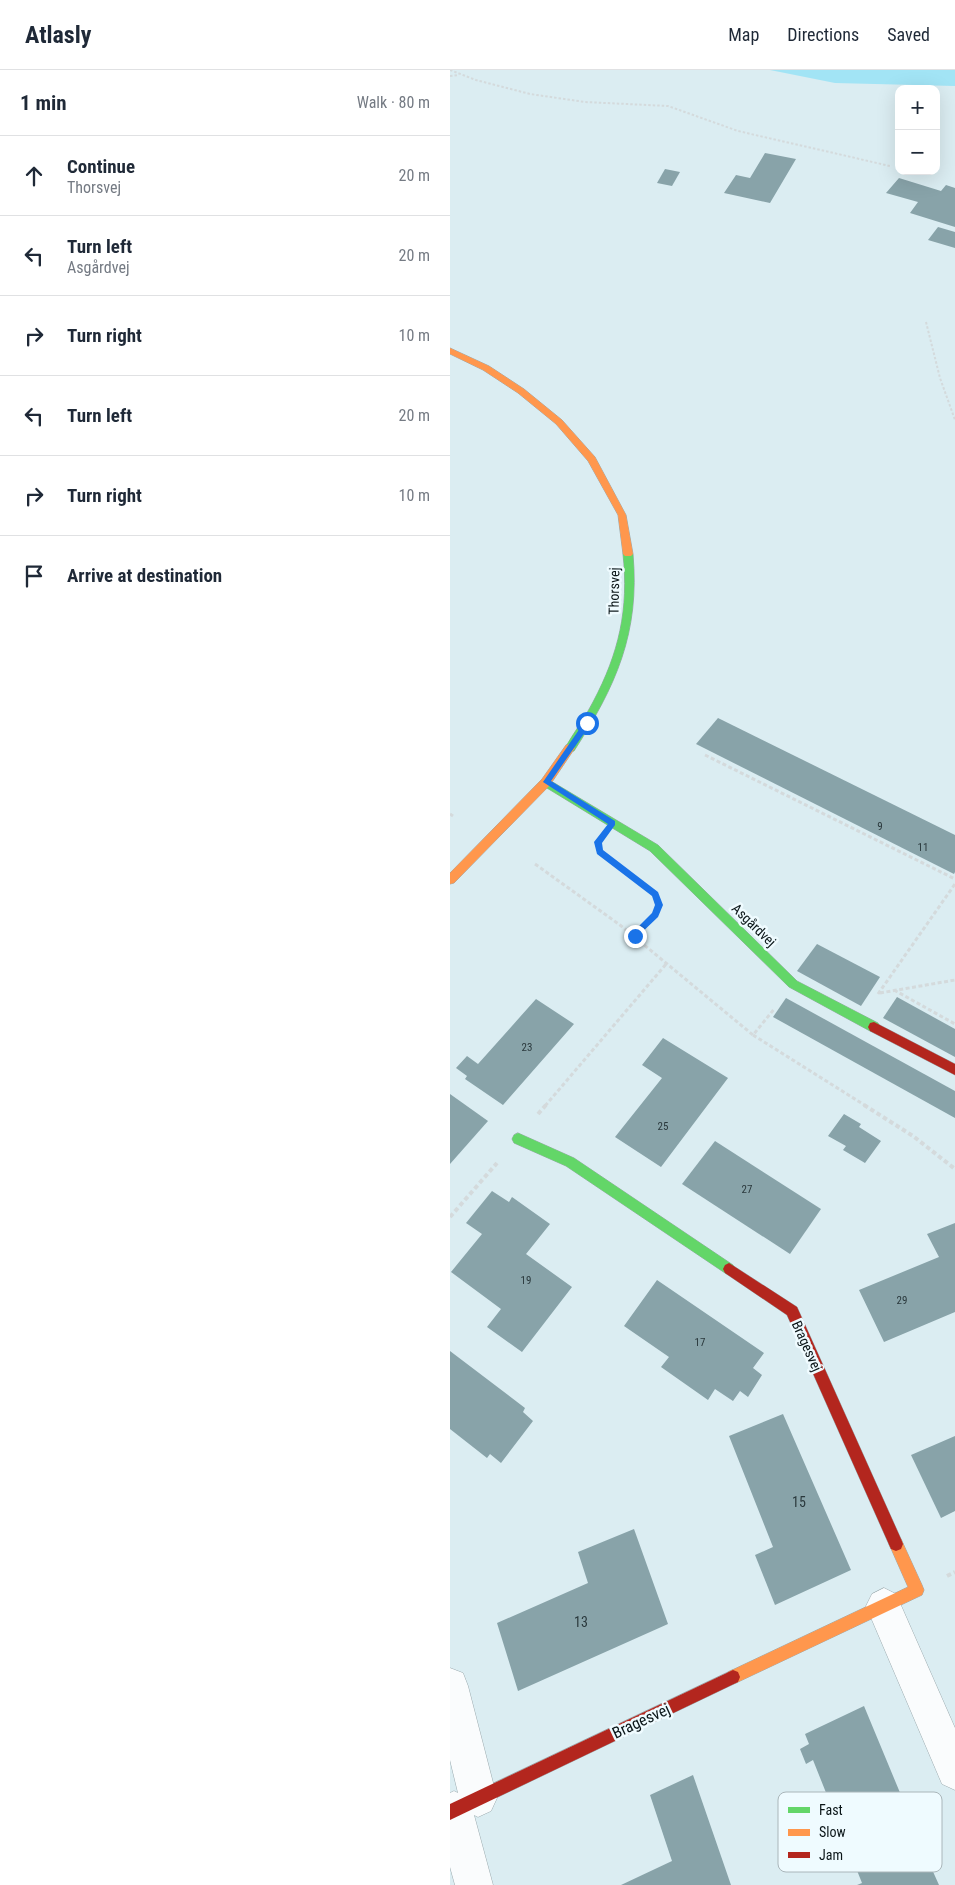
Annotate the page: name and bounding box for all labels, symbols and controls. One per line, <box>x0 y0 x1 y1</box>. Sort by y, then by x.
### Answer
text: Atlasly <box>25 21 91 49</box>
text: Map <box>728 24 759 45</box>
text: Directions <box>787 24 859 45</box>
text: Saved <box>887 24 930 45</box>
map controls <box>895 85 940 175</box>
button: + <box>895 85 940 130</box>
text: 1 min <box>20 91 67 115</box>
text: Walk · 80 m <box>357 93 430 112</box>
button: − <box>895 130 940 175</box>
text: Continue <box>67 155 135 178</box>
icon: ahead <box>20 162 48 190</box>
text: 20 m <box>398 166 430 185</box>
text: Thorsvej <box>67 178 121 197</box>
text: Turn left <box>67 235 132 258</box>
icon: left <box>20 242 48 270</box>
text: 20 m <box>398 246 430 265</box>
text: Asgårdvej <box>67 258 130 277</box>
icon: right <box>20 322 48 350</box>
text: Turn right <box>67 324 142 347</box>
text: 10 m <box>398 326 430 345</box>
icon: left <box>20 402 48 430</box>
text: Turn left <box>67 404 132 427</box>
text: 20 m <box>398 406 430 425</box>
icon: right <box>20 482 48 510</box>
text: Turn right <box>67 484 142 507</box>
text: 10 m <box>398 486 430 505</box>
icon: arrive <box>20 562 48 590</box>
text: Arrive at destination <box>67 564 222 587</box>
street label: Thorsvej <box>606 567 622 615</box>
route start <box>576 712 599 735</box>
house number: 9 <box>877 820 883 833</box>
house number: 11 <box>918 841 928 854</box>
street label: Asgårdvej <box>729 900 779 950</box>
route end <box>624 925 647 948</box>
house number: 23 <box>522 1041 532 1054</box>
house number: 25 <box>658 1120 668 1133</box>
house number: 27 <box>742 1183 752 1196</box>
house number: 19 <box>521 1274 531 1287</box>
house number: 29 <box>897 1294 907 1307</box>
street label: Bragesvej <box>789 1318 825 1374</box>
house number: 17 <box>695 1336 705 1349</box>
house number: 15 <box>792 1494 806 1510</box>
house number: 13 <box>574 1614 588 1630</box>
street label: Bragesvej <box>609 1699 673 1743</box>
legend <box>778 1792 942 1872</box>
text: Fast <box>819 1802 843 1818</box>
text: Slow <box>819 1824 846 1840</box>
text: Jam <box>819 1847 843 1863</box>

